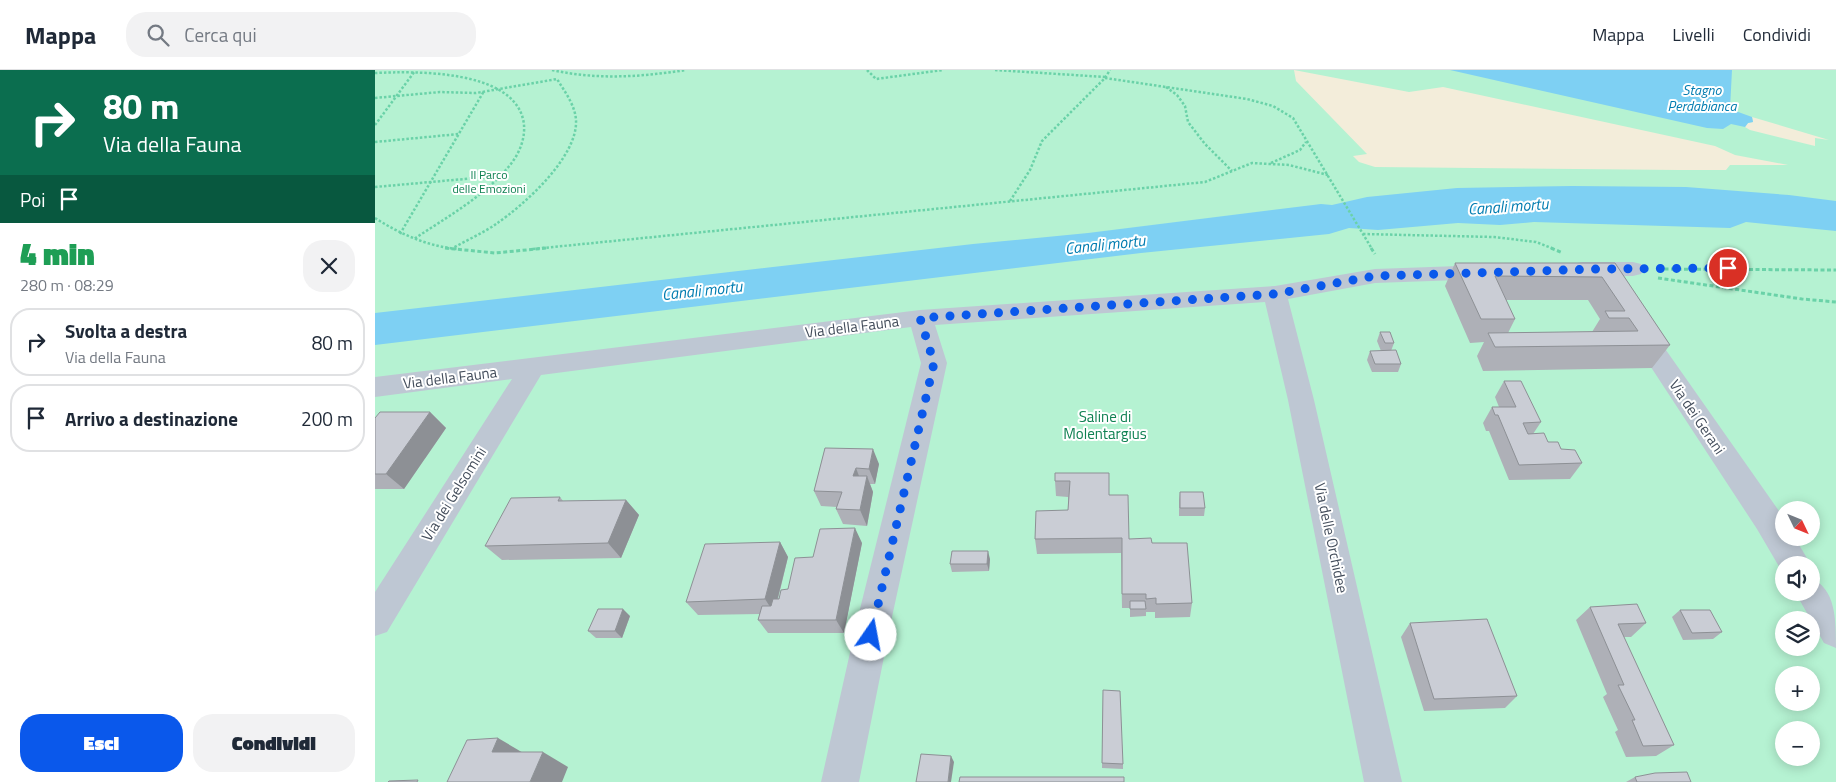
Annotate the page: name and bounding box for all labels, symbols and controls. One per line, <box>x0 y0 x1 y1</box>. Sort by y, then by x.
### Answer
search box <box>126 12 476 57</box>
text: Mappa <box>25 17 96 53</box>
text: Cerca qui <box>184 20 257 49</box>
icon: search <box>144 21 172 49</box>
text: Mappa <box>1592 21 1644 48</box>
text: Livelli <box>1672 21 1715 48</box>
text: Condividi <box>1743 21 1811 48</box>
text: 80 m <box>103 79 179 133</box>
water label: Stagno Perdabianca <box>1668 79 1737 116</box>
icon: right <box>20 90 85 155</box>
text: Via della Fauna <box>103 127 242 161</box>
park label: Il Parco delle Emozioni <box>452 165 526 198</box>
text: Poi <box>20 185 45 214</box>
icon: arrive <box>55 185 83 213</box>
water label: Canali mortu <box>1467 191 1550 221</box>
water label: Canali mortu <box>1064 228 1147 260</box>
text: 4 min <box>20 231 95 277</box>
button: close <box>303 240 355 292</box>
pin <box>1707 247 1749 289</box>
icon: arrive <box>1714 254 1742 282</box>
text: 280 m · 08:29 <box>20 273 114 297</box>
water label: Canali mortu <box>661 274 744 306</box>
street label: Via della Fauna <box>804 309 901 344</box>
text: Svolta a destra <box>65 316 187 345</box>
icon: right <box>22 328 50 356</box>
text: 80 m <box>312 328 353 357</box>
text: Via della Fauna <box>65 345 166 369</box>
street label: Via della Fauna <box>402 360 499 395</box>
street label: Via dei Gerani <box>1664 375 1731 459</box>
icon: arrive <box>22 404 50 432</box>
text: Arrivo a destinazione <box>65 404 238 433</box>
text: 200 m <box>301 404 353 433</box>
park label: Saline di Molentargius <box>1063 405 1147 445</box>
street label: Via dei Gelsomini <box>415 442 492 545</box>
street label: Via delle Orchidee <box>1309 481 1354 595</box>
north arrow <box>1775 501 1820 546</box>
map controls <box>1775 501 1820 766</box>
button: sound <box>1775 556 1820 601</box>
position arrow <box>844 608 896 660</box>
button: layers <box>1775 611 1820 656</box>
button: + <box>1775 666 1820 711</box>
button: Esci <box>20 714 183 772</box>
button: Condividi <box>193 714 355 772</box>
button: − <box>1775 721 1820 766</box>

